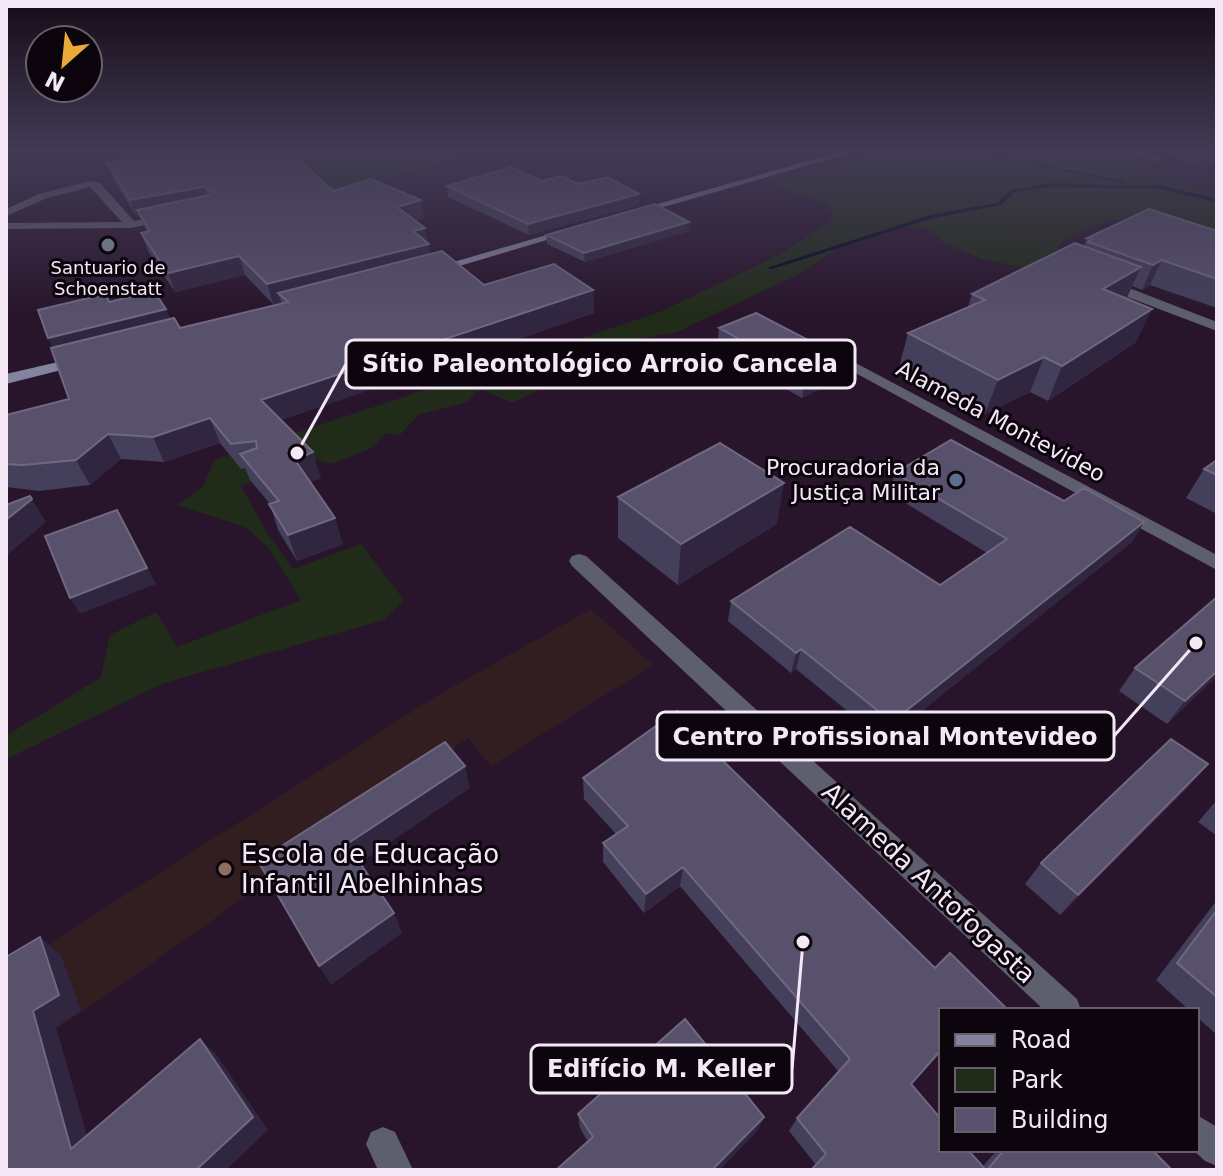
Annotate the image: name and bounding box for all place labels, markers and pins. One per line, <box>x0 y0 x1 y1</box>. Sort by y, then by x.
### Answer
marker: Santuario de Schoenstatt <box>99 236 117 254</box>
place label: Santuario de Schoenstatt <box>51 257 166 299</box>
callout: Sítio Paleontológico Arroio Cancela <box>346 340 855 388</box>
place label: Procuradoria da Justiça Militar <box>766 455 941 505</box>
marker: Procuradoria da Justiça Militar <box>947 471 965 489</box>
callout: Centro Profissional Montevideo <box>657 712 1114 760</box>
place label: Escola de Educação Infantil Abelhinhas <box>241 839 499 899</box>
marker: Escola de Educação Infantil Abelhinhas <box>216 860 234 878</box>
callout: Edifício M. Keller <box>531 1045 792 1093</box>

